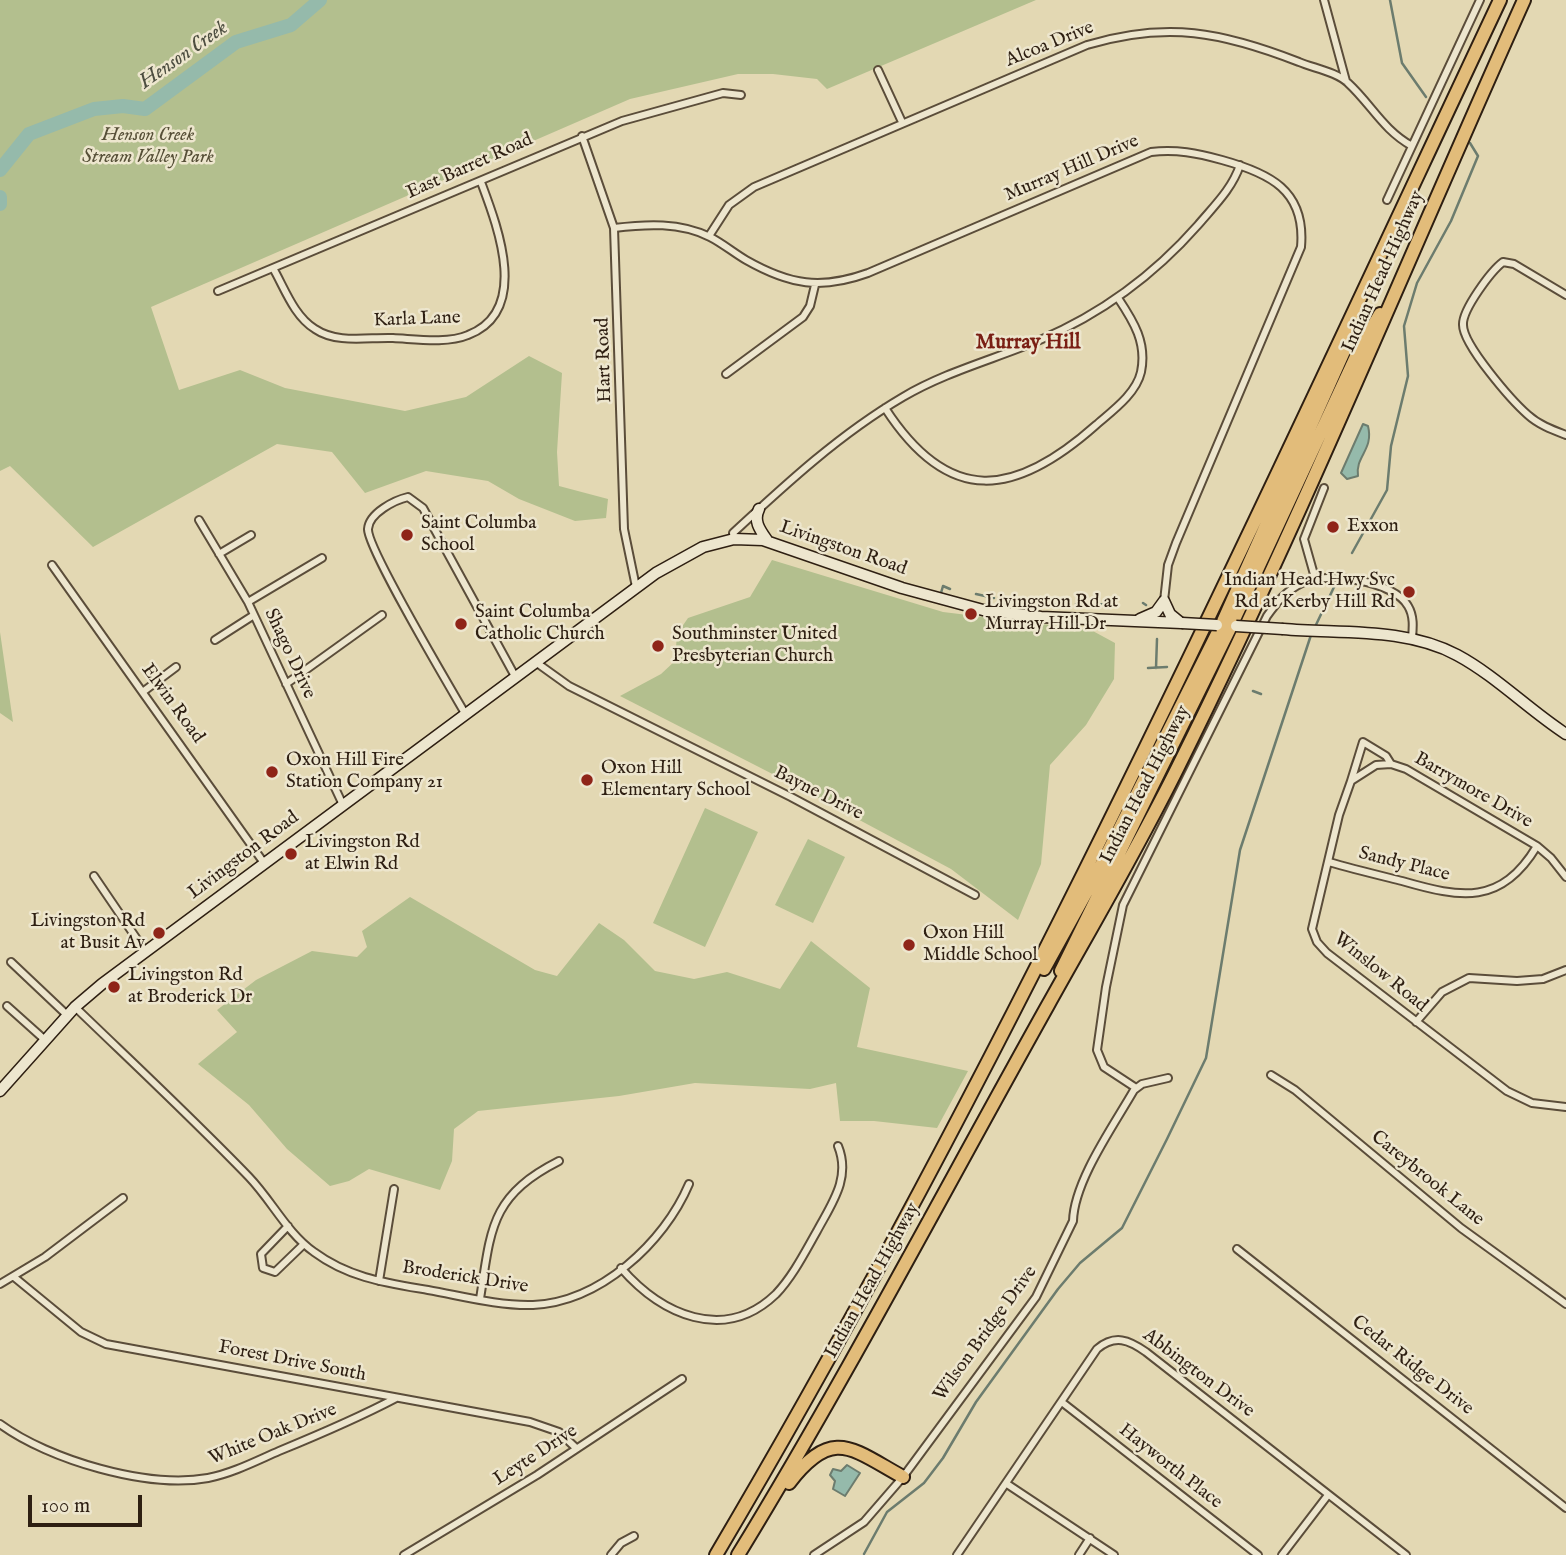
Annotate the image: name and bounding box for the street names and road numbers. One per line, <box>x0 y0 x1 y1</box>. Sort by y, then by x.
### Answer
street label: Alcoa Drive <box>1003 17 1097 73</box>
street label: East Barret Road <box>403 129 537 205</box>
street label: Murray Hill Drive <box>1002 131 1142 207</box>
street label: Indian Head Highway <box>1338 188 1430 356</box>
street label: Karla Lane <box>373 307 461 333</box>
street label: Hart Road <box>592 317 618 403</box>
street label: Livingston Road <box>776 517 910 581</box>
street label: Shago Drive <box>258 605 320 703</box>
street label: Elwin Road <box>136 660 208 748</box>
street label: Indian Head Highway <box>1096 702 1196 868</box>
street label: Barrymore Drive <box>1410 748 1536 834</box>
street label: Bayne Drive <box>770 762 866 826</box>
street label: Livingston Road <box>184 807 304 905</box>
street label: Sandy Place <box>1356 843 1452 887</box>
street label: Winslow Road <box>1328 928 1432 1018</box>
street label: Careybrook Lane <box>1366 1126 1488 1232</box>
street label: Indian Head Highway <box>821 1199 925 1363</box>
street label: Broderick Drive <box>400 1257 530 1299</box>
street label: Wilson Bridge Drive <box>929 1262 1043 1406</box>
street label: Cedar Ridge Drive <box>1346 1311 1478 1421</box>
street label: Abbington Drive <box>1138 1325 1258 1423</box>
street label: Forest Drive South <box>216 1337 368 1387</box>
street label: White Oak Drive <box>206 1399 340 1471</box>
street label: Hayworth Place <box>1114 1419 1226 1515</box>
street label: Leyte Drive <box>490 1420 582 1492</box>

